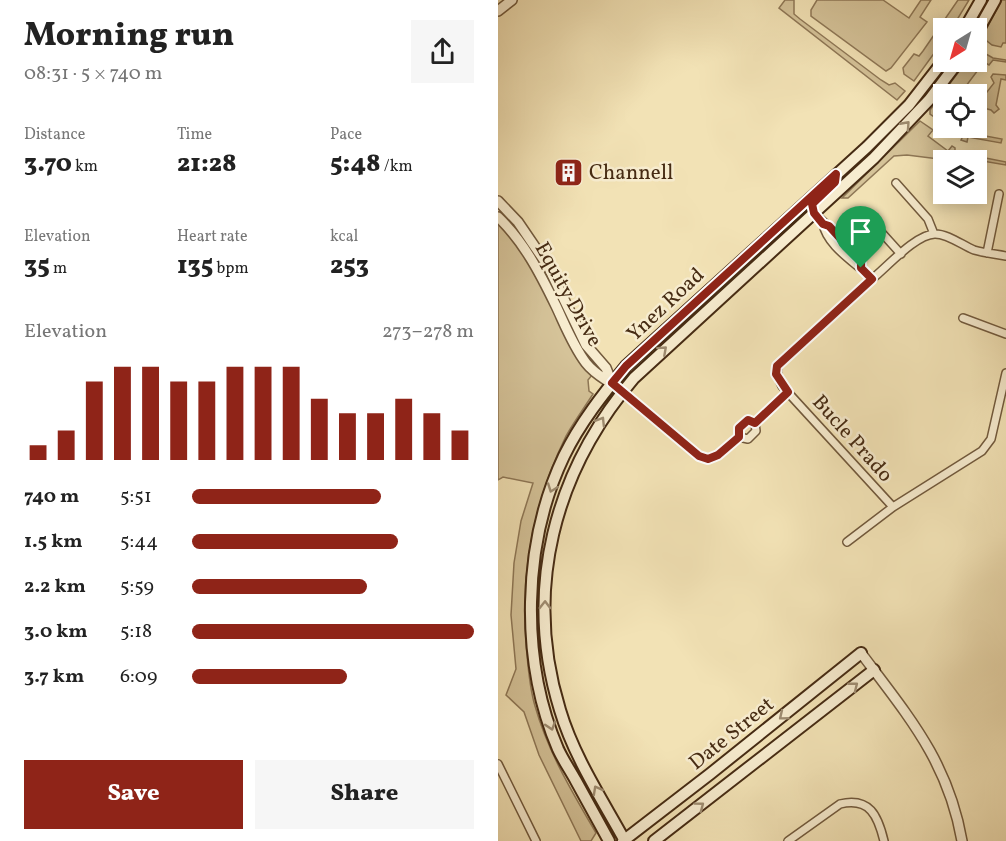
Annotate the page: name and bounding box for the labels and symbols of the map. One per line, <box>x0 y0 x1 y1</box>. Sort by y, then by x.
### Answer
north arrow <box>933 18 987 72</box>
one-way arrow <box>899 121 910 132</box>
building icon: Channell <box>552 156 584 188</box>
place label: Channell <box>589 159 673 188</box>
pin <box>835 206 886 268</box>
street label: Equity Drive <box>527 237 608 352</box>
street label: Ynez Road <box>621 262 711 349</box>
one-way arrow <box>656 346 666 357</box>
street label: Bucle Prado <box>805 389 899 489</box>
one-way arrow <box>594 417 605 428</box>
one-way arrow <box>547 482 560 493</box>
one-way arrow <box>539 600 552 609</box>
one-way arrow <box>847 682 858 693</box>
street label: Date Street <box>683 691 781 777</box>
one-way arrow <box>779 709 790 720</box>
one-way arrow <box>544 720 556 731</box>
one-way arrow <box>593 786 604 796</box>
one-way arrow <box>694 802 705 813</box>

